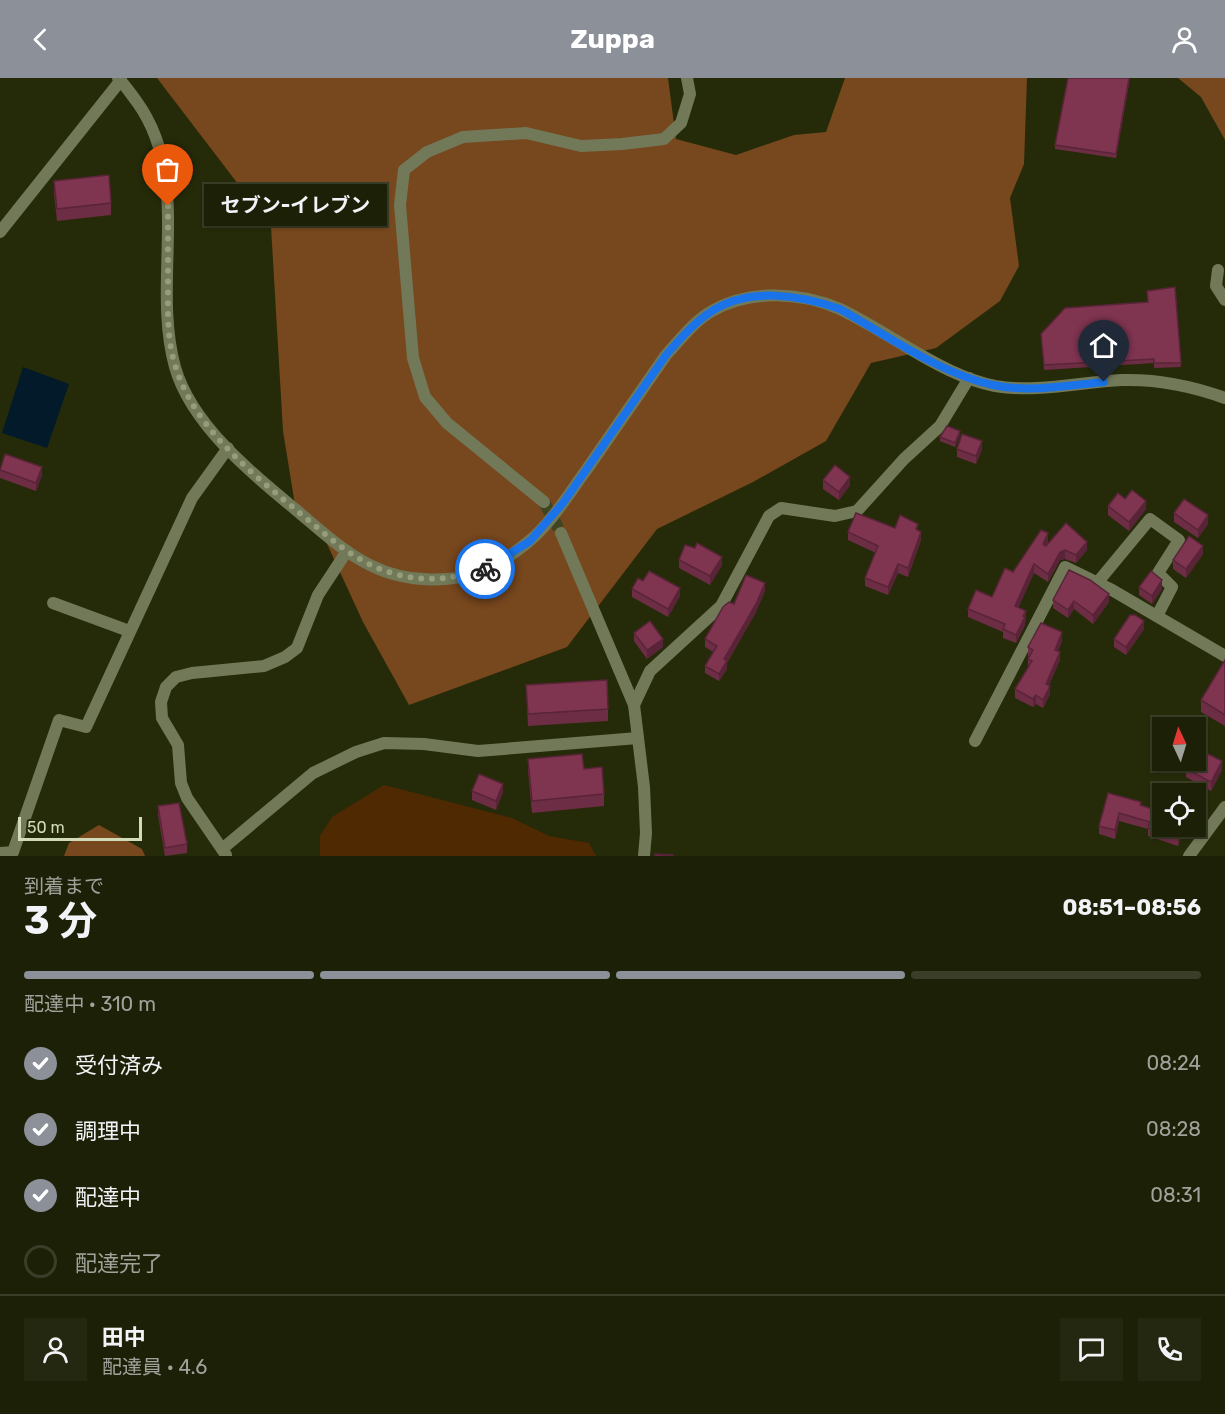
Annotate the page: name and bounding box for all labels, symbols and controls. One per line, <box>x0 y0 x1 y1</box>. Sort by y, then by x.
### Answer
icon: back <box>24 23 57 56</box>
text: Zuppa <box>570 23 655 55</box>
icon: person <box>1168 23 1201 56</box>
pin <box>142 144 193 206</box>
icon: bag <box>151 153 184 186</box>
callout: セブン-イレブン <box>204 185 387 227</box>
text: セブン-イレブン <box>221 193 370 217</box>
pin <box>1078 320 1129 382</box>
icon: home <box>1087 329 1120 362</box>
courier <box>455 539 515 599</box>
icon: bike <box>469 553 502 586</box>
north arrow <box>1152 717 1206 771</box>
map controls <box>1152 717 1206 837</box>
button: locate <box>1152 783 1206 837</box>
scale bar <box>18 814 142 842</box>
text: 50 m <box>27 818 65 837</box>
text: 到着まで <box>24 874 104 898</box>
text: 08:51–08:56 <box>1062 894 1201 921</box>
text: 3 分 <box>24 898 97 944</box>
text: 配達中 · 310 m <box>24 992 156 1016</box>
icon: check <box>24 1047 57 1080</box>
text: 08:24 <box>1146 1051 1201 1075</box>
text: 受付済み <box>75 1052 163 1079</box>
icon: check <box>24 1113 57 1146</box>
text: 08:28 <box>1146 1117 1201 1141</box>
text: 調理中 <box>75 1118 141 1145</box>
icon: check <box>24 1179 57 1212</box>
text: 08:31 <box>1150 1183 1201 1207</box>
text: 配達中 <box>75 1184 141 1211</box>
text: 配達完了 <box>75 1250 163 1277</box>
button: person <box>24 1318 87 1381</box>
button: chat <box>1060 1318 1123 1381</box>
button: phone <box>1138 1318 1201 1381</box>
text: 田中 <box>102 1324 146 1351</box>
text: 配達員 · 4.6 <box>102 1355 207 1379</box>

